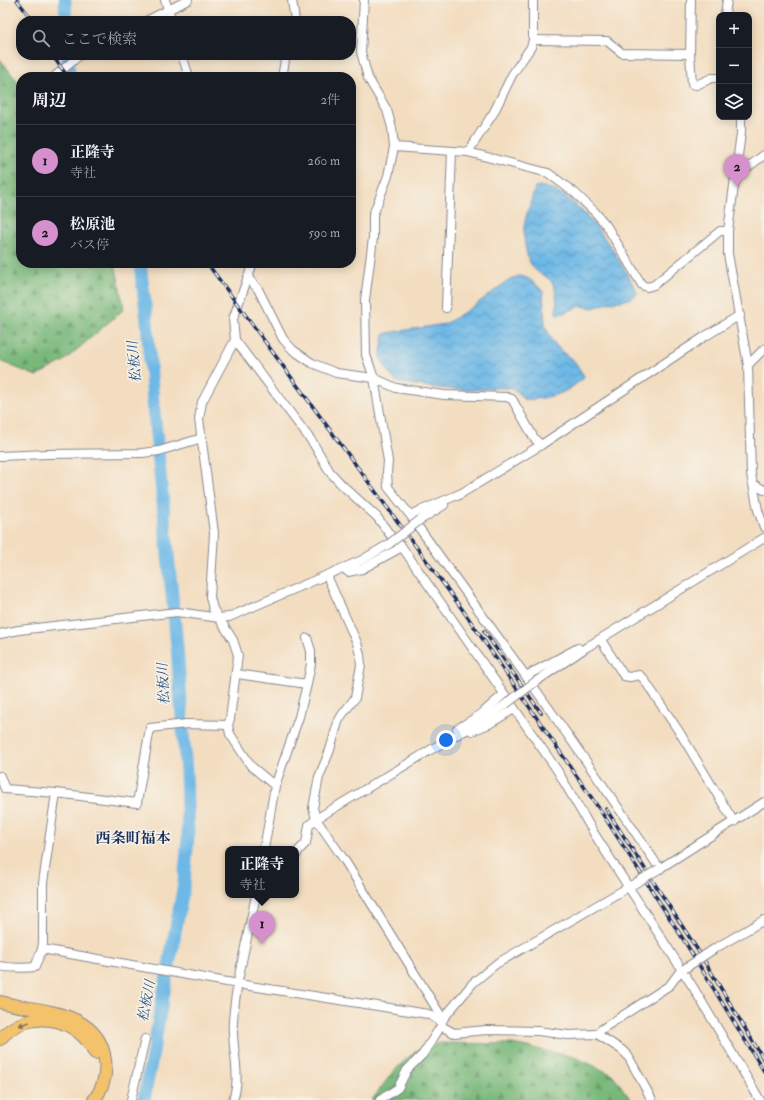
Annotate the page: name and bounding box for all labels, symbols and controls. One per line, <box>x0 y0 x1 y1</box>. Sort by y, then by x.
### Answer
map controls <box>716 12 752 120</box>
button: + <box>716 12 752 48</box>
search box <box>16 16 356 60</box>
icon: search <box>30 27 52 49</box>
text: ここで検索 <box>62 30 137 49</box>
button: − <box>716 48 752 84</box>
button: layers <box>716 84 752 120</box>
text: 周辺 <box>32 90 66 111</box>
text: 2件 <box>320 92 340 108</box>
text: 正隆寺 <box>70 143 115 162</box>
text: 1 <box>43 153 47 169</box>
text: 260 m <box>307 153 340 169</box>
pin: 2 <box>724 154 750 187</box>
text: 寺社 <box>70 165 96 181</box>
text: 松原池 <box>70 215 115 234</box>
text: 2 <box>42 225 48 241</box>
text: 590 m <box>308 225 340 241</box>
text: バス停 <box>70 237 109 253</box>
water label: 松板川 <box>124 338 145 384</box>
water label: 松板川 <box>154 661 173 705</box>
your location <box>436 730 456 750</box>
district label: 西条町福本 <box>95 829 171 848</box>
popup <box>225 846 299 898</box>
text: 正隆寺 <box>239 855 285 874</box>
text: 寺社 <box>239 877 266 893</box>
pin: 1 <box>249 911 275 944</box>
water label: 松板川 <box>134 977 159 1023</box>
one-way arrow <box>17 1021 29 1027</box>

